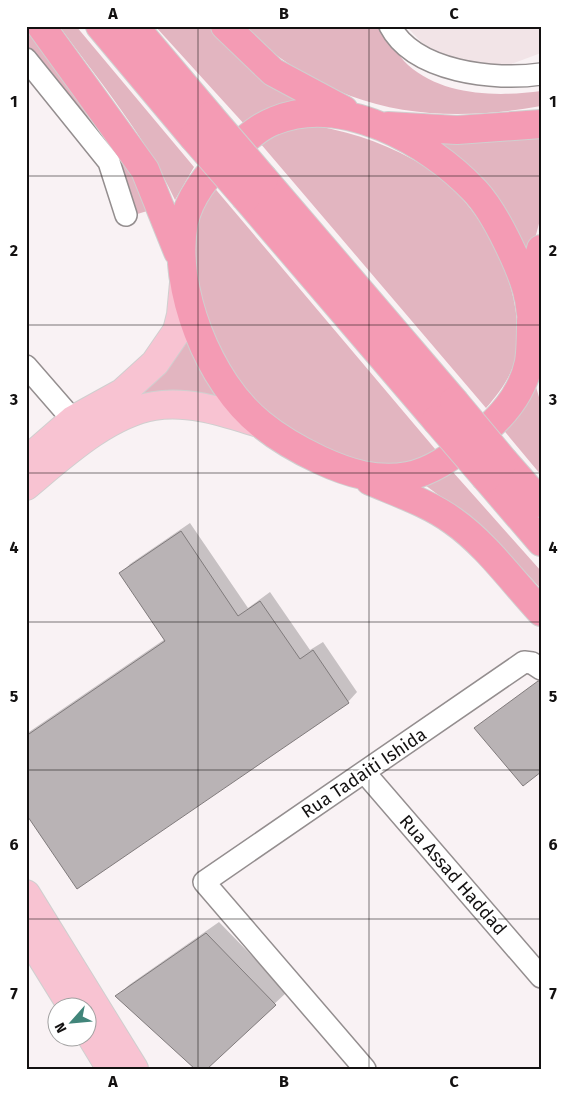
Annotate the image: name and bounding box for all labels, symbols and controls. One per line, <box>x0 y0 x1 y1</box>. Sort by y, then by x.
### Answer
text: A <box>107 4 118 23</box>
text: B <box>279 4 289 23</box>
text: C <box>449 4 459 23</box>
text: 1 <box>10 92 18 111</box>
text: 1 <box>549 92 557 111</box>
text: 2 <box>10 241 18 260</box>
text: 2 <box>549 241 557 260</box>
text: 3 <box>9 390 18 409</box>
text: 3 <box>548 390 557 409</box>
text: 4 <box>9 538 19 557</box>
text: 4 <box>548 538 558 557</box>
text: 5 <box>10 687 19 706</box>
text: 5 <box>549 687 558 706</box>
street label: Rua Tadaiti Ishida <box>297 723 431 823</box>
street label: Rua Assad Haddad <box>395 810 511 940</box>
text: 6 <box>9 835 19 854</box>
text: 6 <box>548 835 558 854</box>
text: 7 <box>10 984 18 1003</box>
text: 7 <box>549 984 557 1003</box>
north arrow <box>48 998 98 1048</box>
text: N <box>51 1020 71 1036</box>
text: A <box>107 1072 118 1091</box>
text: B <box>279 1072 289 1091</box>
text: C <box>449 1072 459 1091</box>

